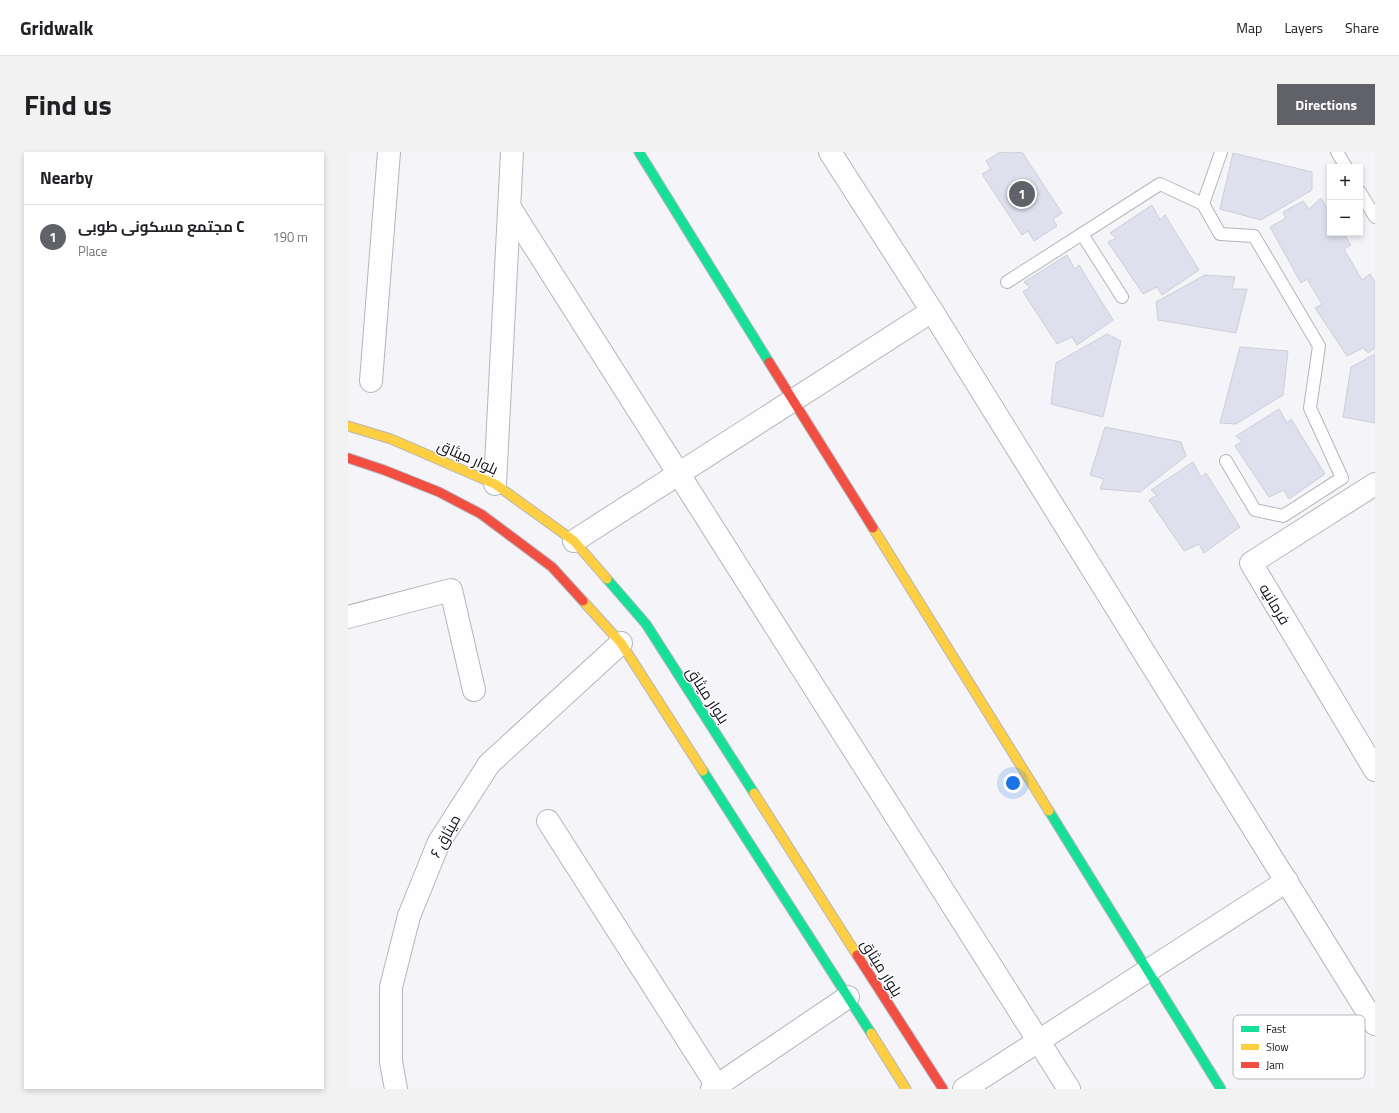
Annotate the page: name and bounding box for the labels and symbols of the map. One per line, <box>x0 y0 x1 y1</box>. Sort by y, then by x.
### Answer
pin: 1 <box>1009 179 1035 209</box>
street label: بلوار میثاق <box>434 433 502 481</box>
street label: فرمانیه <box>1254 579 1296 629</box>
street label: بلوار میثاق <box>681 662 735 728</box>
your location <box>1003 773 1023 793</box>
street label: میثاق ۶ <box>424 810 466 862</box>
street label: بلوار میثاق <box>855 935 909 1001</box>
legend <box>1233 1015 1365 1079</box>
text: Fast <box>1266 1021 1286 1037</box>
text: Slow <box>1266 1039 1289 1055</box>
text: Jam <box>1266 1057 1284 1073</box>

